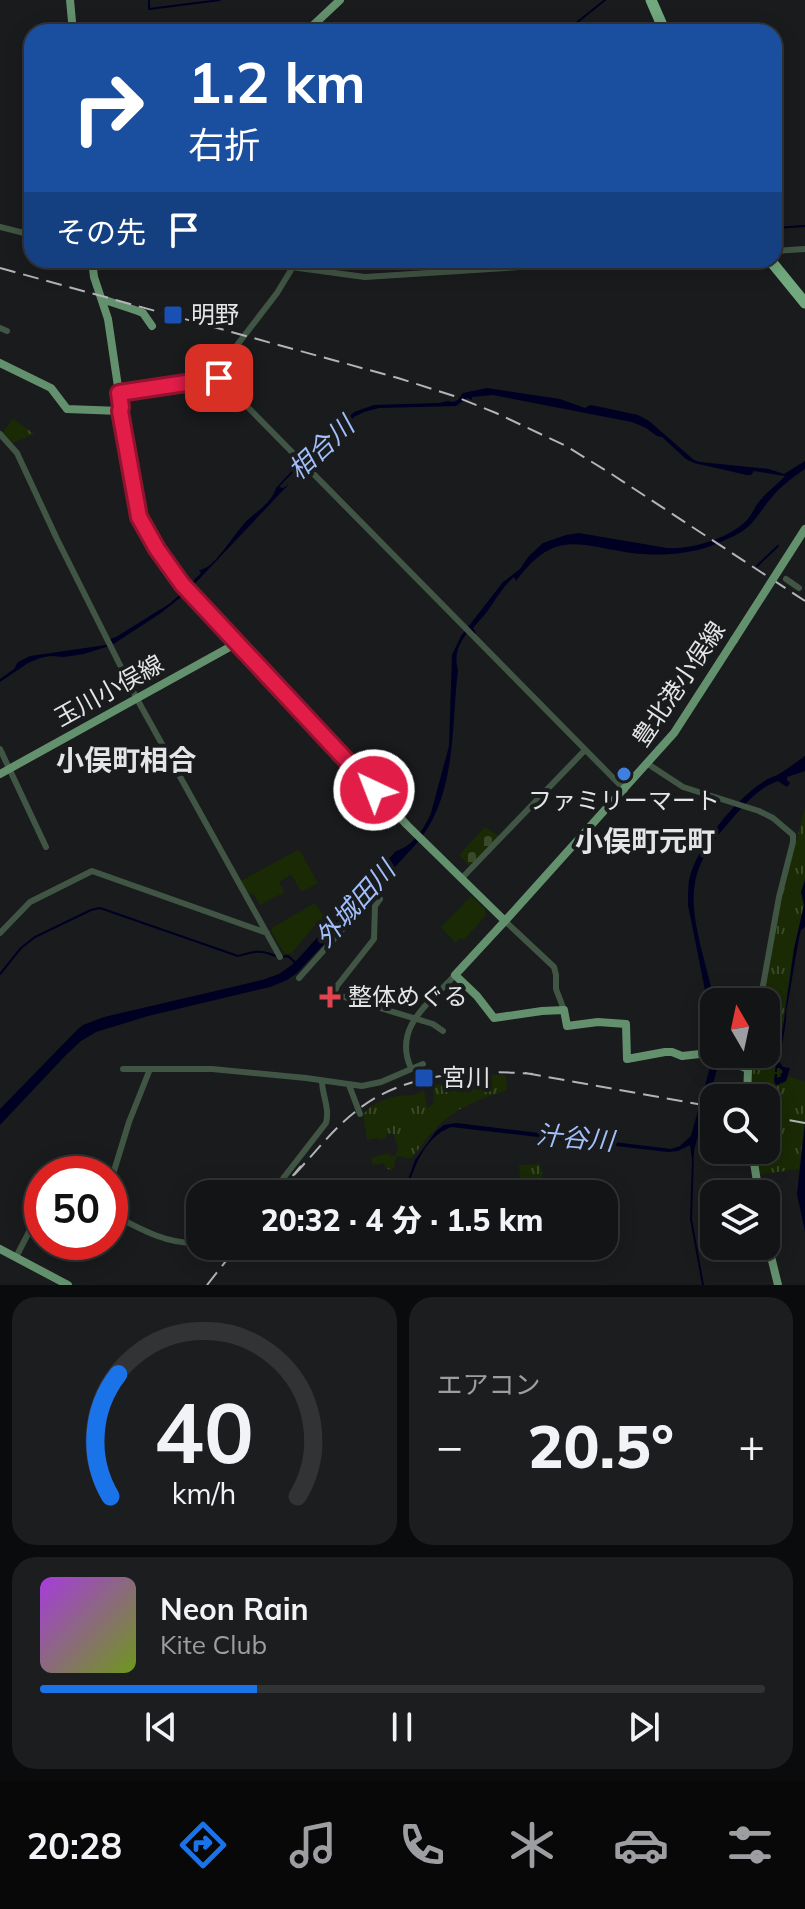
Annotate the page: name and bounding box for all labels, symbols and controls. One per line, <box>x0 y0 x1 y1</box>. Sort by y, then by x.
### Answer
text: 1.2 km <box>188 47 366 117</box>
icon: right <box>56 56 160 160</box>
text: 右折 <box>188 122 260 167</box>
icon: arrive <box>162 208 206 252</box>
text: その先 <box>56 213 146 251</box>
place label: 明野 <box>191 299 239 329</box>
marker: 明野 <box>162 304 184 326</box>
pin <box>185 344 253 412</box>
icon: arrive <box>197 356 241 400</box>
water label: 相合川 <box>281 407 363 486</box>
street label: 豊北港小俣線 <box>625 615 731 752</box>
street label: 玉川小俣線 <box>49 648 168 732</box>
district label: 小俣町相合 <box>56 742 196 777</box>
position arrow <box>332 748 416 832</box>
marker: ファミリーマート <box>615 765 633 783</box>
place label: ファミリーマート <box>528 785 720 815</box>
district label: 小俣町元町 <box>575 823 715 858</box>
water label: 外城田川 <box>308 852 404 953</box>
place label: 整体めぐる <box>348 981 468 1011</box>
marker: 整体めぐる <box>319 986 341 1008</box>
north arrow <box>700 988 780 1068</box>
map controls <box>700 988 780 1260</box>
place label: 宮川 <box>442 1062 490 1092</box>
marker: 宮川 <box>413 1067 435 1089</box>
button: search <box>700 1084 780 1164</box>
water label: 汁谷川 <box>535 1118 618 1158</box>
speed limit sign: 50 <box>24 1156 128 1260</box>
button: layers <box>700 1180 780 1260</box>
text: 20:32 · 4 分 · 1.5 km <box>261 1201 543 1239</box>
text: エアコン <box>437 1368 541 1401</box>
text: 40 <box>154 1379 254 1484</box>
text: 20.5° <box>527 1408 674 1483</box>
text: − <box>437 1418 463 1473</box>
text: + <box>739 1418 765 1473</box>
text: km/h <box>172 1475 237 1511</box>
text: Neon Rain <box>160 1590 309 1628</box>
text: Kite Club <box>160 1628 267 1661</box>
icon: previous <box>139 1705 183 1749</box>
icon: pause <box>380 1705 424 1749</box>
icon: next <box>622 1705 666 1749</box>
icon: directions <box>175 1817 231 1873</box>
icon: music <box>285 1817 341 1873</box>
icon: phone <box>394 1817 450 1873</box>
icon: climate <box>504 1817 560 1873</box>
icon: car <box>613 1817 669 1873</box>
icon: filters <box>722 1817 778 1873</box>
text: 20:28 <box>27 1823 122 1868</box>

